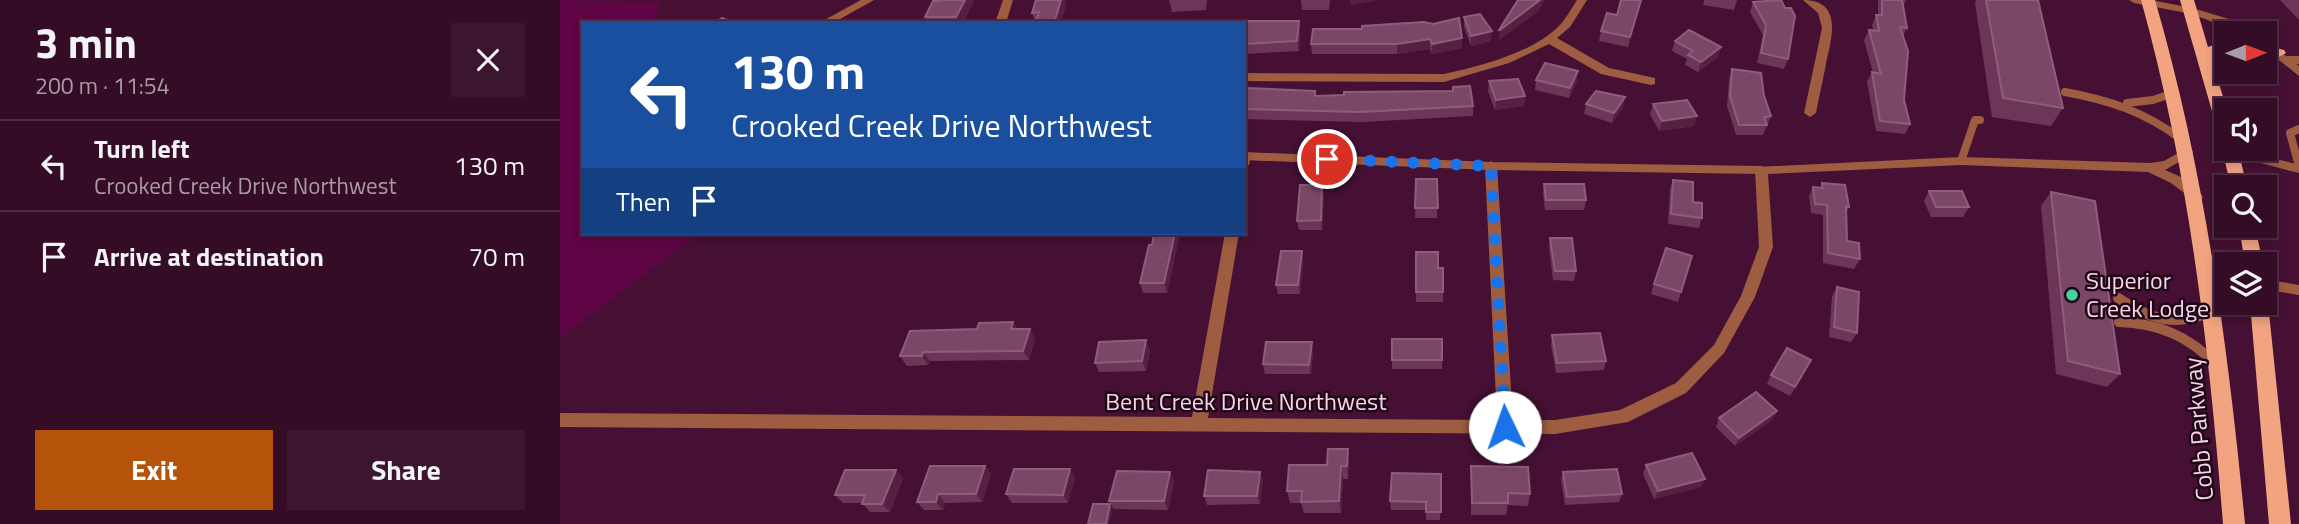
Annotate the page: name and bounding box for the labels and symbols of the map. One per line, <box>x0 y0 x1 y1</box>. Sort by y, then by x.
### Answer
north arrow <box>2214 21 2277 84</box>
pin <box>1297 129 1357 189</box>
place label: Superior Creek Lodge <box>2086 262 2209 326</box>
marker: Superior Creek Lodge <box>2064 287 2080 303</box>
street label: Cobb Parkway <box>2174 356 2222 502</box>
street label: Bent Creek Drive Northwest <box>1105 383 1387 419</box>
position arrow <box>1468 390 1542 464</box>

